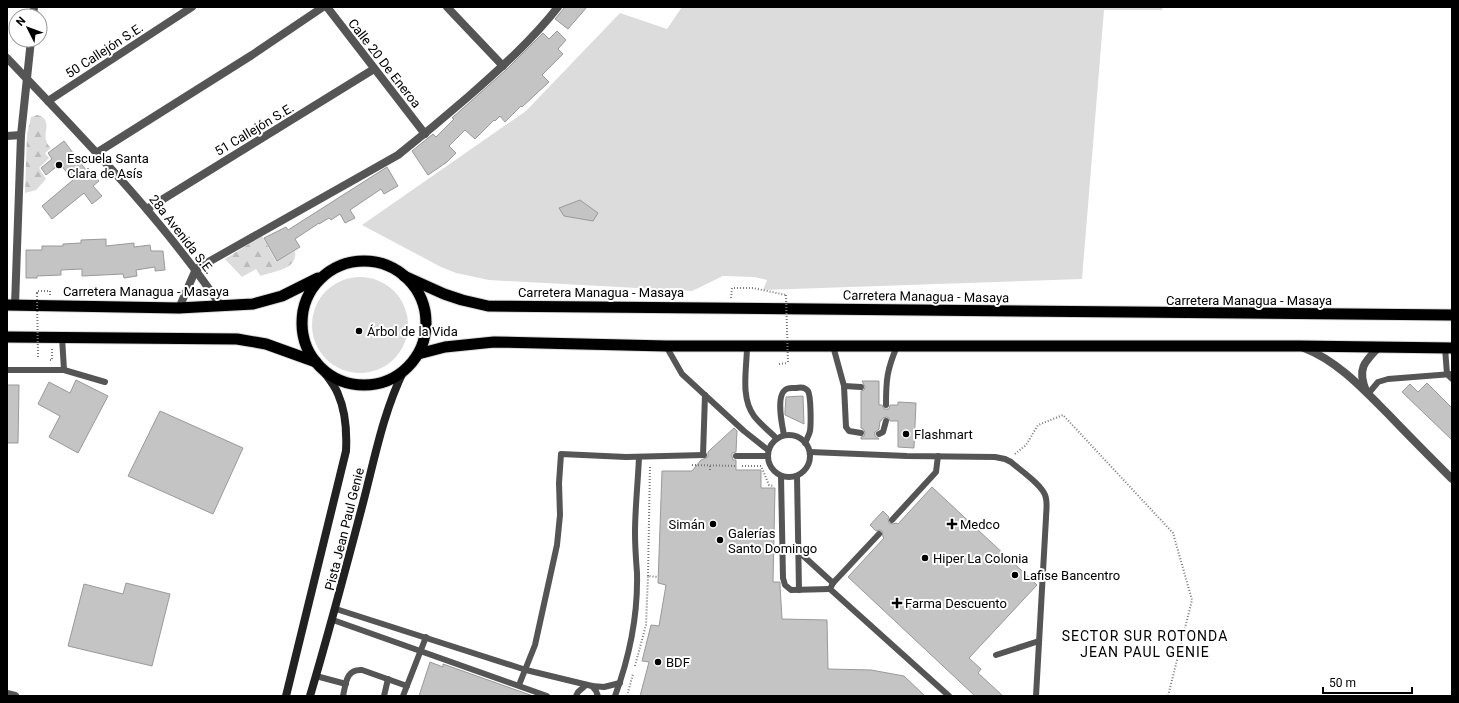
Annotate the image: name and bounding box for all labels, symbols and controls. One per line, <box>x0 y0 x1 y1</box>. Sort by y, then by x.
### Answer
north arrow <box>8 8 48 48</box>
text: N <box>14 14 29 29</box>
street label: Calle 20 De Eneroa <box>345 16 424 111</box>
street label: 50 Callejón S.E. <box>63 20 146 81</box>
street label: 51 Callejón S.E. <box>212 100 296 159</box>
place label: Escuela Santa Clara de Asís <box>67 151 149 181</box>
marker: Escuela Santa Clara de Asís <box>54 160 64 170</box>
street label: 28a Avenida S.E. <box>146 192 217 277</box>
street label: Carretera Managua - Masaya <box>63 284 229 299</box>
street label: Carretera Managua - Masaya <box>518 285 684 300</box>
street label: Carretera Managua - Masaya <box>843 288 1009 305</box>
street label: Carretera Managua - Masaya <box>1166 293 1332 308</box>
place label: Árbol de la Vida <box>367 324 458 339</box>
marker: Árbol de la Vida <box>354 326 364 336</box>
place label: Flashmart <box>914 427 973 442</box>
marker: Flashmart <box>901 429 911 439</box>
street label: Pista Jean Paul Genie <box>322 466 367 592</box>
place label: Simán <box>668 517 705 532</box>
place label: Medco <box>960 517 1000 532</box>
marker: Simán <box>708 519 718 529</box>
marker: Medco <box>947 519 957 529</box>
place label: Galerías Santo Domingo <box>728 526 817 556</box>
marker: Galerías Santo Domingo <box>715 535 725 545</box>
place label: Hiper La Colonia <box>933 551 1028 566</box>
marker: Hiper La Colonia <box>920 553 930 563</box>
place label: Lafise Bancentro <box>1023 568 1120 583</box>
marker: Lafise Bancentro <box>1010 570 1020 580</box>
place label: Farma Descuento <box>905 596 1007 611</box>
marker: Farma Descuento <box>892 598 902 608</box>
district label: SECTOR SUR ROTONDA JEAN PAUL GENIE <box>1062 628 1228 660</box>
place label: BDF <box>666 655 690 670</box>
marker: BDF <box>653 657 663 667</box>
scale bar <box>1323 669 1412 695</box>
text: 50 m <box>1329 676 1356 690</box>

